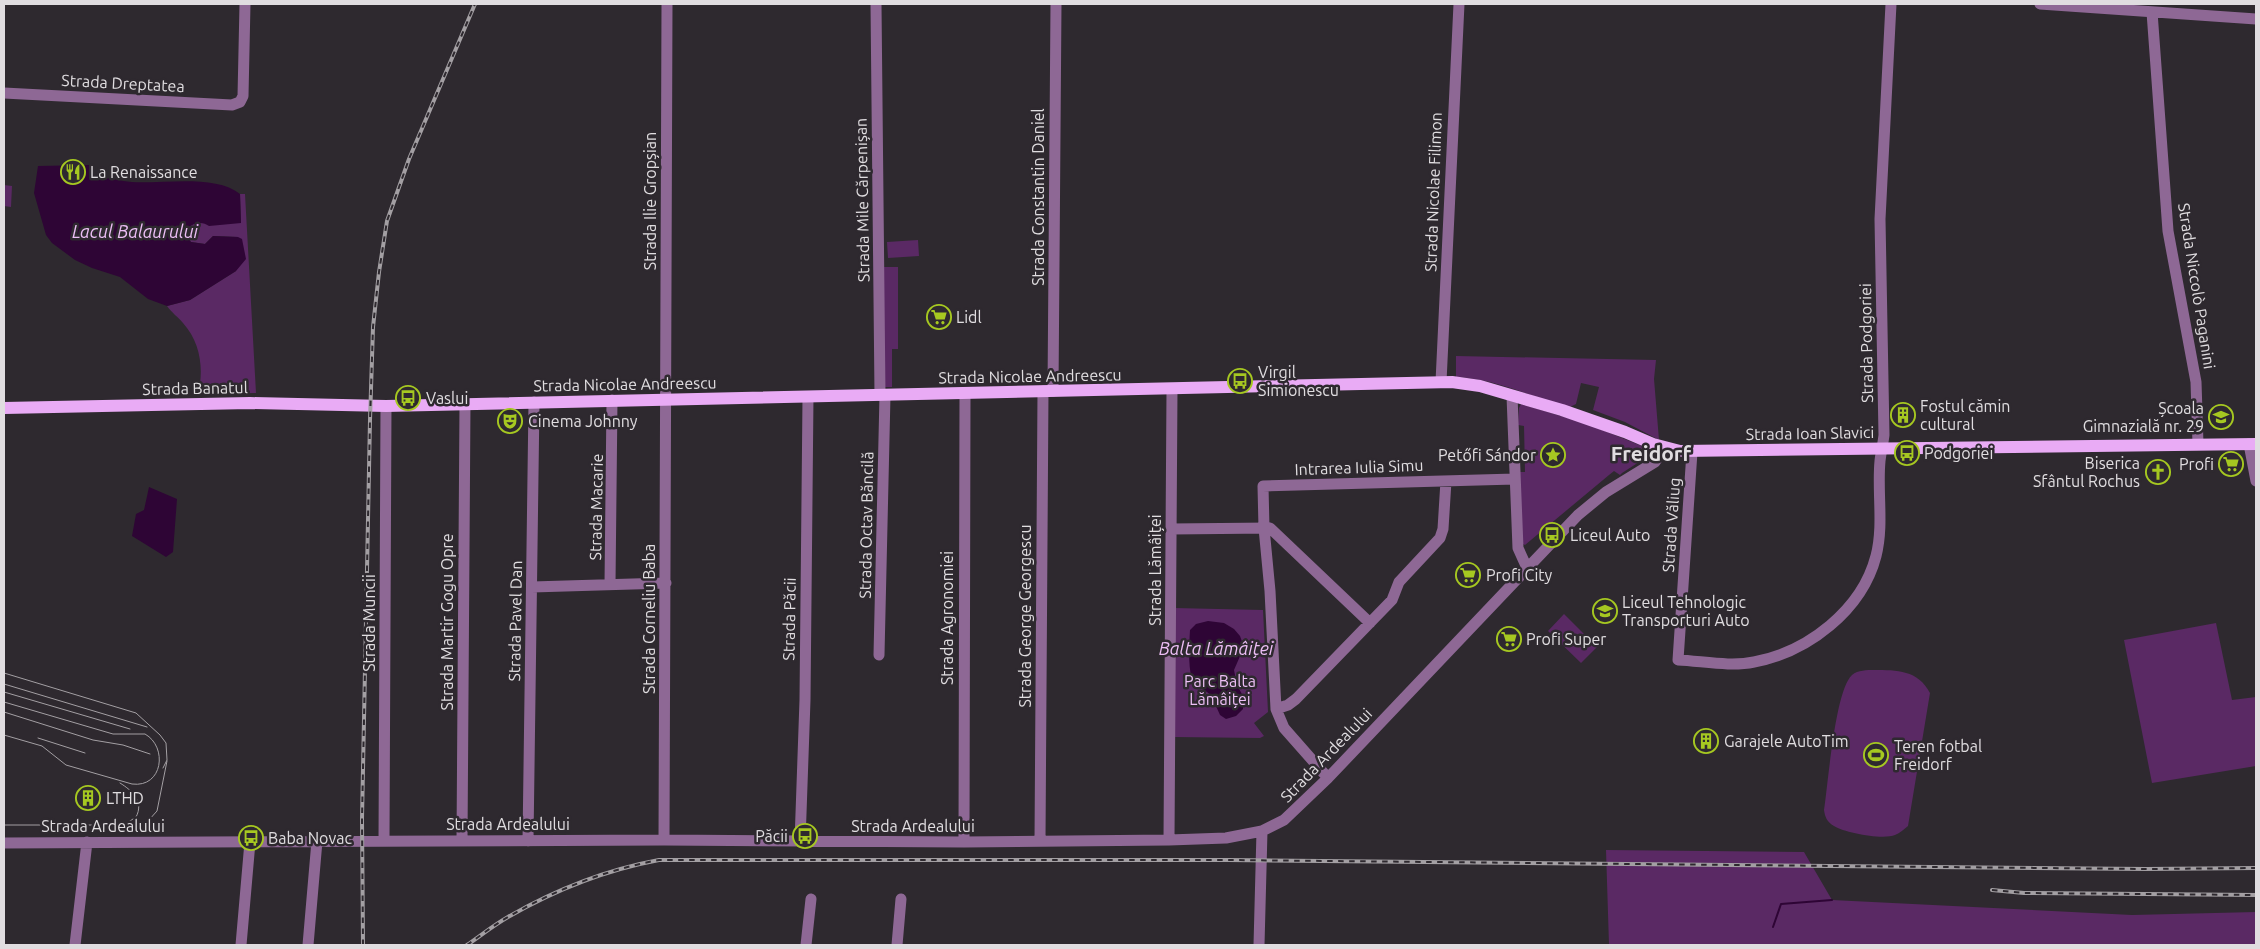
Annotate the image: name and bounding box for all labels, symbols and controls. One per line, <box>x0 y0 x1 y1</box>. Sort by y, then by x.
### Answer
street label: Strada Dreptatea <box>61 71 185 95</box>
street label: Strada Constantin Daniel <box>1029 108 1047 286</box>
street label: Strada Nicolae Filimon <box>1421 112 1445 272</box>
street label: Strada Mile Cărpenișan <box>852 118 872 282</box>
street label: Strada Ilie Gropșian <box>641 132 659 270</box>
restaurant icon: La Renaissance <box>60 159 86 185</box>
place label: La Renaissance <box>90 163 198 181</box>
street label: Strada Niccolò Paganini <box>2175 202 2219 370</box>
water label: Lacul Balaurului <box>72 221 199 241</box>
street label: Strada Podgoriei <box>1856 283 1876 403</box>
supermarket icon: Lidl <box>926 304 952 330</box>
place label: Lidl <box>956 308 982 326</box>
place label: Virgil Simionescu <box>1258 363 1339 399</box>
street label: Strada Nicolae Andreescu <box>938 365 1122 387</box>
bus stop icon: Virgil Simionescu <box>1227 368 1253 394</box>
street label: Strada Nicolae Andreescu <box>533 373 717 395</box>
street label: Strada Banatul <box>142 378 248 398</box>
bus stop icon: Vaslui <box>395 385 421 411</box>
place label: Vaslui <box>426 389 468 407</box>
place label: Fostul cămin cultural <box>1920 397 2010 433</box>
place label: Școala Gimnazială nr. 29 <box>2083 399 2204 435</box>
building icon: Fostul cămin cultural <box>1890 402 1916 428</box>
school or university icon: Școala Gimnazială nr. 29 <box>2208 404 2234 430</box>
theatre icon: Cinema Johnny <box>497 408 523 434</box>
place label: Cinema Johnny <box>528 412 638 430</box>
street label: Strada Ioan Slavici <box>1746 423 1874 443</box>
bus stop icon: Podgoriei <box>1894 440 1920 466</box>
district label: Freidorf <box>1611 441 1691 465</box>
place icon: Petőfi Sándor <box>1540 442 1566 468</box>
place label: Podgoriei <box>1924 444 1993 462</box>
place label: Petőfi Sándor <box>1438 446 1536 464</box>
street label: Strada Octav Băncilă <box>856 451 876 599</box>
supermarket icon: Profi <box>2218 451 2244 477</box>
street label: Strada Macarie <box>586 453 606 561</box>
place label: Biserica Sfântul Rochus <box>2033 454 2140 490</box>
place label: Profi <box>2179 455 2214 473</box>
street label: Intrarea Iulia Simu <box>1294 456 1424 478</box>
church icon: Biserica Sfântul Rochus <box>2145 459 2171 485</box>
street label: Strada Văliug <box>1659 477 1683 573</box>
street label: Strada Lămâiței <box>1146 514 1164 626</box>
bus stop icon: Liceul Auto <box>1539 522 1565 548</box>
street label: Strada George Georgescu <box>1016 524 1034 708</box>
place label: Liceul Auto <box>1570 526 1650 544</box>
street label: Strada Martir Gogu Opre <box>438 534 456 710</box>
street label: Strada Corneliu Baba <box>640 544 658 694</box>
street label: Strada Agronomiei <box>938 551 956 685</box>
street label: Strada Pavel Dan <box>505 560 525 682</box>
supermarket icon: Profi City <box>1455 562 1481 588</box>
place label: Profi City <box>1486 566 1553 584</box>
street label: Strada Muncii <box>360 574 378 672</box>
street label: Strada Păcii <box>779 577 799 661</box>
place label: Liceul Tehnologic Transporturi Auto <box>1622 593 1750 629</box>
school or university icon: Liceul Tehnologic Transporturi Auto <box>1592 598 1618 624</box>
supermarket icon: Profi Super <box>1496 626 1522 652</box>
place label: Profi Super <box>1526 630 1606 648</box>
water label: Balta Lămâiței <box>1159 638 1274 658</box>
park label: Parc Balta Lămâiței <box>1184 672 1256 708</box>
street label: Strada Ardealului <box>1277 704 1375 806</box>
building icon: Garajele AutoTim <box>1693 728 1719 754</box>
place label: Garajele AutoTim <box>1724 732 1849 750</box>
place label: Teren fotbal Freidorf <box>1894 737 1982 773</box>
sports icon: Teren fotbal Freidorf <box>1863 742 1889 768</box>
building icon: LTHD <box>75 785 101 811</box>
place label: LTHD <box>106 789 144 807</box>
street label: Strada Ardealului <box>446 815 570 833</box>
street label: Strada Ardealului <box>41 817 165 835</box>
street label: Strada Ardealului <box>851 817 975 835</box>
bus stop icon: Păcii <box>792 823 818 849</box>
bus stop icon: Baba Novac <box>238 825 264 851</box>
place label: Păcii <box>755 827 788 845</box>
place label: Baba Novac <box>268 829 352 847</box>

